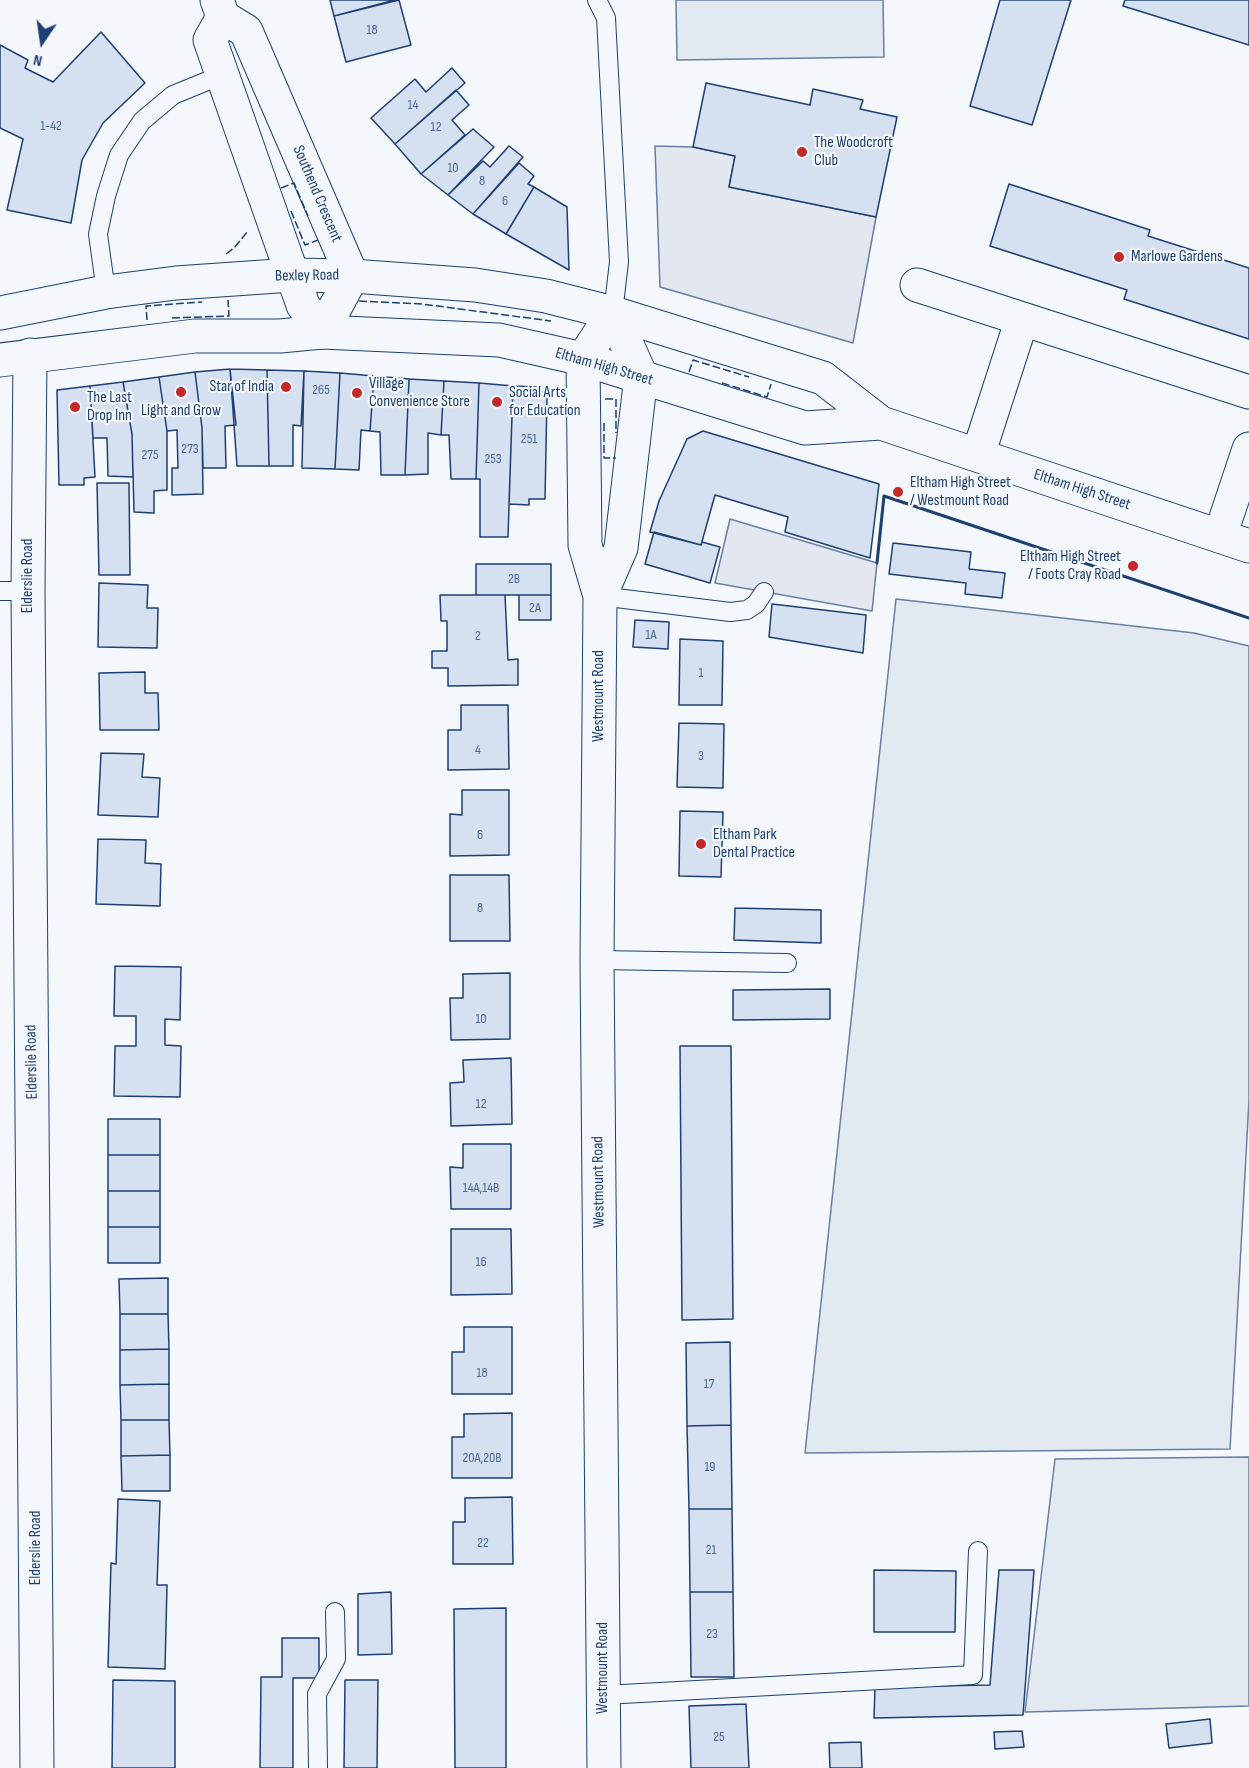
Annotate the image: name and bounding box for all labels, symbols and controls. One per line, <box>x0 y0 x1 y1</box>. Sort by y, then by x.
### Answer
north arrow <box>12 12 72 72</box>
house number: 18 <box>366 22 378 38</box>
text: N <box>32 50 44 70</box>
house number: 14 <box>408 97 418 113</box>
house number: 1-42 <box>40 118 62 134</box>
house number: 12 <box>431 119 441 135</box>
place label: The Woodcroft Club <box>814 133 893 171</box>
street label: Southend Crescent <box>288 143 346 245</box>
marker: The Woodcroft Club <box>795 145 809 159</box>
house number: 10 <box>447 160 459 176</box>
house number: 8 <box>479 173 485 189</box>
house number: 6 <box>502 193 508 209</box>
place label: Marlowe Gardens <box>1131 247 1223 267</box>
marker: Marlowe Gardens <box>1112 250 1126 264</box>
street label: Bexley Road <box>275 266 339 286</box>
street label: Eltham High Street <box>553 344 655 390</box>
place label: Village Convenience Store <box>369 374 470 412</box>
place label: Star of India <box>209 377 274 397</box>
marker: Star of India <box>279 380 293 394</box>
house number: 265 <box>312 382 330 398</box>
place label: Social Arts for Education <box>509 383 581 421</box>
marker: Light and Grow <box>174 385 188 399</box>
marker: Village Convenience Store <box>350 386 364 400</box>
place label: The Last Drop Inn <box>87 388 132 426</box>
marker: Social Arts for Education <box>490 395 504 409</box>
marker: The Last Drop Inn <box>68 400 82 414</box>
place label: Light and Grow <box>141 401 221 421</box>
house number: 251 <box>521 431 537 447</box>
house number: 273 <box>181 441 199 457</box>
house number: 275 <box>142 447 158 463</box>
house number: 253 <box>484 451 502 467</box>
street label: Eltham High Street <box>1031 465 1133 515</box>
place label: Eltham High Street / Westmount Road <box>910 473 1011 511</box>
marker: Eltham High Street / Westmount Road <box>891 485 905 499</box>
street label: Elderslie Road <box>18 539 38 613</box>
place label: Eltham High Street / Foots Cray Road <box>1020 547 1121 585</box>
marker: Eltham High Street / Foots Cray Road <box>1126 559 1140 573</box>
house number: 2B <box>508 571 520 587</box>
house number: 2A <box>529 600 541 616</box>
house number: 1A <box>645 627 657 643</box>
house number: 2 <box>475 628 481 644</box>
street label: Westmount Road <box>589 650 609 742</box>
house number: 1 <box>699 665 703 681</box>
house number: 4 <box>475 742 481 758</box>
house number: 3 <box>698 748 704 764</box>
place label: Eltham Park Dental Practice <box>713 825 795 863</box>
house number: 6 <box>477 827 483 843</box>
marker: Eltham Park Dental Practice <box>694 837 708 851</box>
house number: 8 <box>477 900 483 916</box>
house number: 10 <box>475 1011 487 1027</box>
street label: Elderslie Road <box>22 1024 42 1100</box>
house number: 12 <box>476 1096 486 1112</box>
street label: Westmount Road <box>589 1136 609 1228</box>
house number: 14A,14B <box>463 1180 499 1196</box>
house number: 16 <box>475 1254 487 1270</box>
house number: 18 <box>476 1365 488 1381</box>
house number: 17 <box>704 1376 714 1392</box>
house number: 20A,20B <box>463 1450 501 1466</box>
house number: 19 <box>704 1459 716 1475</box>
street label: Elderslie Road <box>26 1511 46 1585</box>
house number: 22 <box>477 1535 489 1551</box>
house number: 21 <box>706 1542 716 1558</box>
street label: Westmount Road <box>593 1622 613 1714</box>
house number: 23 <box>706 1626 718 1642</box>
house number: 25 <box>713 1729 725 1745</box>

